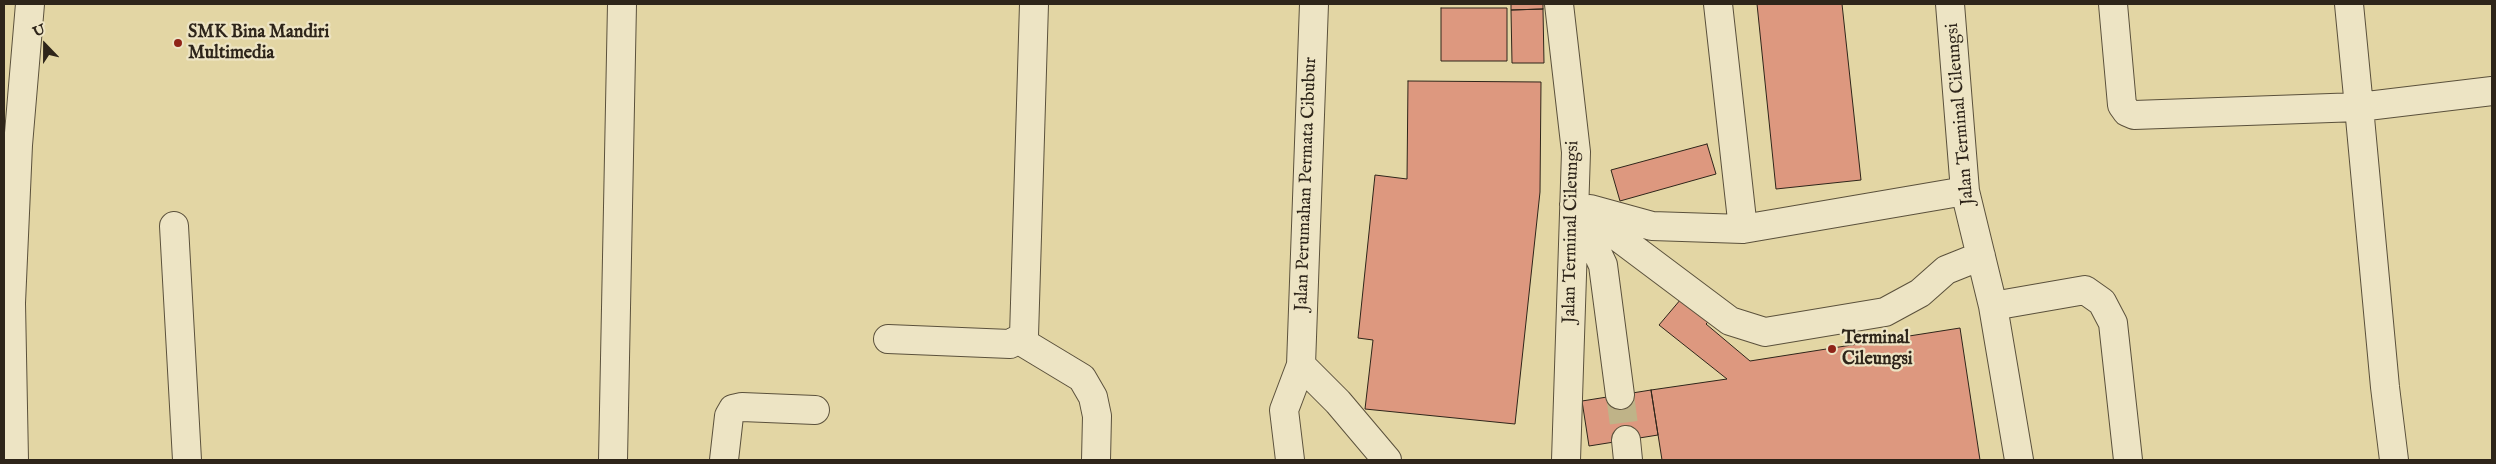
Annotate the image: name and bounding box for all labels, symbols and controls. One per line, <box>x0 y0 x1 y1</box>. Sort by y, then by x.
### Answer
north arrow <box>20 20 70 70</box>
text: U <box>31 21 48 42</box>
place label: SMK Bina Mandiri Multimedia <box>188 22 329 64</box>
street label: Jalan Terminal Cileungsi <box>1942 22 1980 206</box>
marker: SMK Bina Mandiri Multimedia <box>172 37 184 49</box>
street label: Jalan Perumahan Permata Cibubur <box>1292 57 1322 311</box>
street label: Jalan Terminal Cileungsi <box>1560 140 1584 324</box>
place label: Terminal Cileungsi <box>1842 328 1913 370</box>
marker: Terminal Cileungsi <box>1826 343 1838 355</box>

